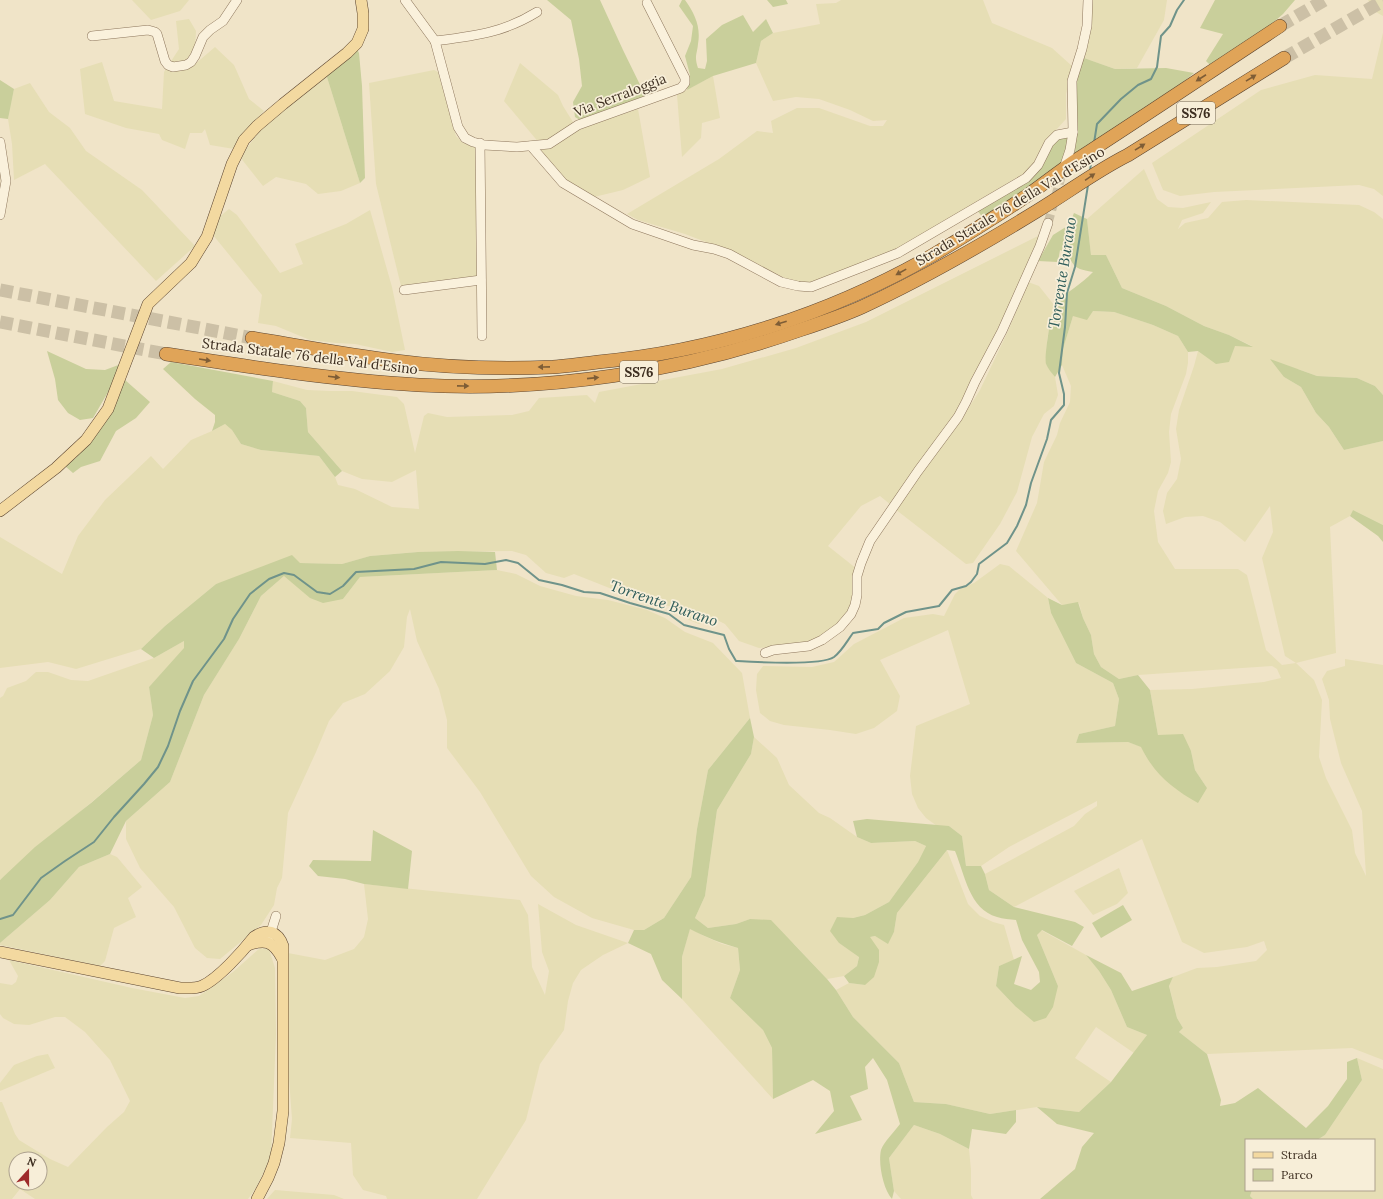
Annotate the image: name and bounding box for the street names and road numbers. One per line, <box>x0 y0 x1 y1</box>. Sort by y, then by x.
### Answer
street label: Via Serraloggia <box>570 69 669 121</box>
road number: SS76 <box>1177 102 1215 124</box>
street label: Strada Statale 76 della Val d'Esino <box>912 142 1108 270</box>
street label: Strada Statale 76 della Val d'Esino <box>201 334 419 378</box>
road number: SS76 <box>620 361 658 383</box>

